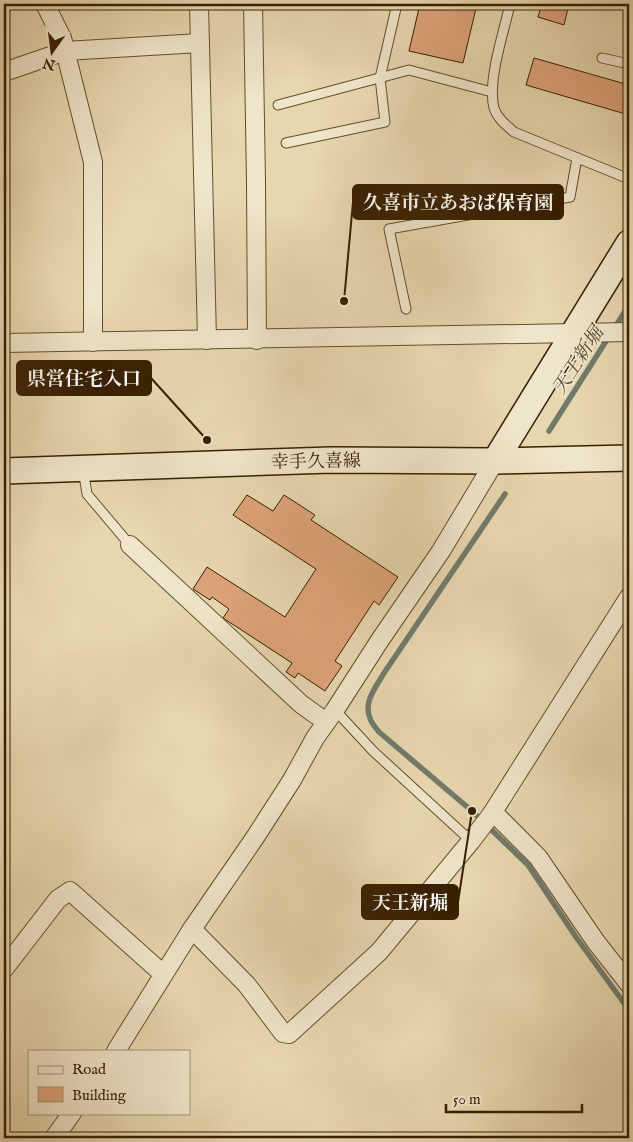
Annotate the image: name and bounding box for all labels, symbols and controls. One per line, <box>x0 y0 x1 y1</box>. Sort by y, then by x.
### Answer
north arrow <box>28 28 78 78</box>
text: N <box>41 53 58 74</box>
callout: 久喜市立あおば保育園 <box>353 185 563 219</box>
text: 久喜市立あおば保育園 <box>363 192 553 216</box>
water label: 天王新堀 <box>548 320 611 400</box>
callout: 県営住宅入口 <box>17 361 151 395</box>
text: 県営住宅入口 <box>27 368 141 392</box>
street label: 幸手久喜線 <box>271 450 361 475</box>
callout: 天王新堀 <box>362 885 458 919</box>
text: 天王新堀 <box>372 892 448 916</box>
legend <box>28 1050 190 1114</box>
text: Road <box>72 1060 107 1079</box>
scale bar <box>446 1082 582 1114</box>
text: Building <box>72 1086 127 1105</box>
text: 50 m <box>453 1090 481 1109</box>

